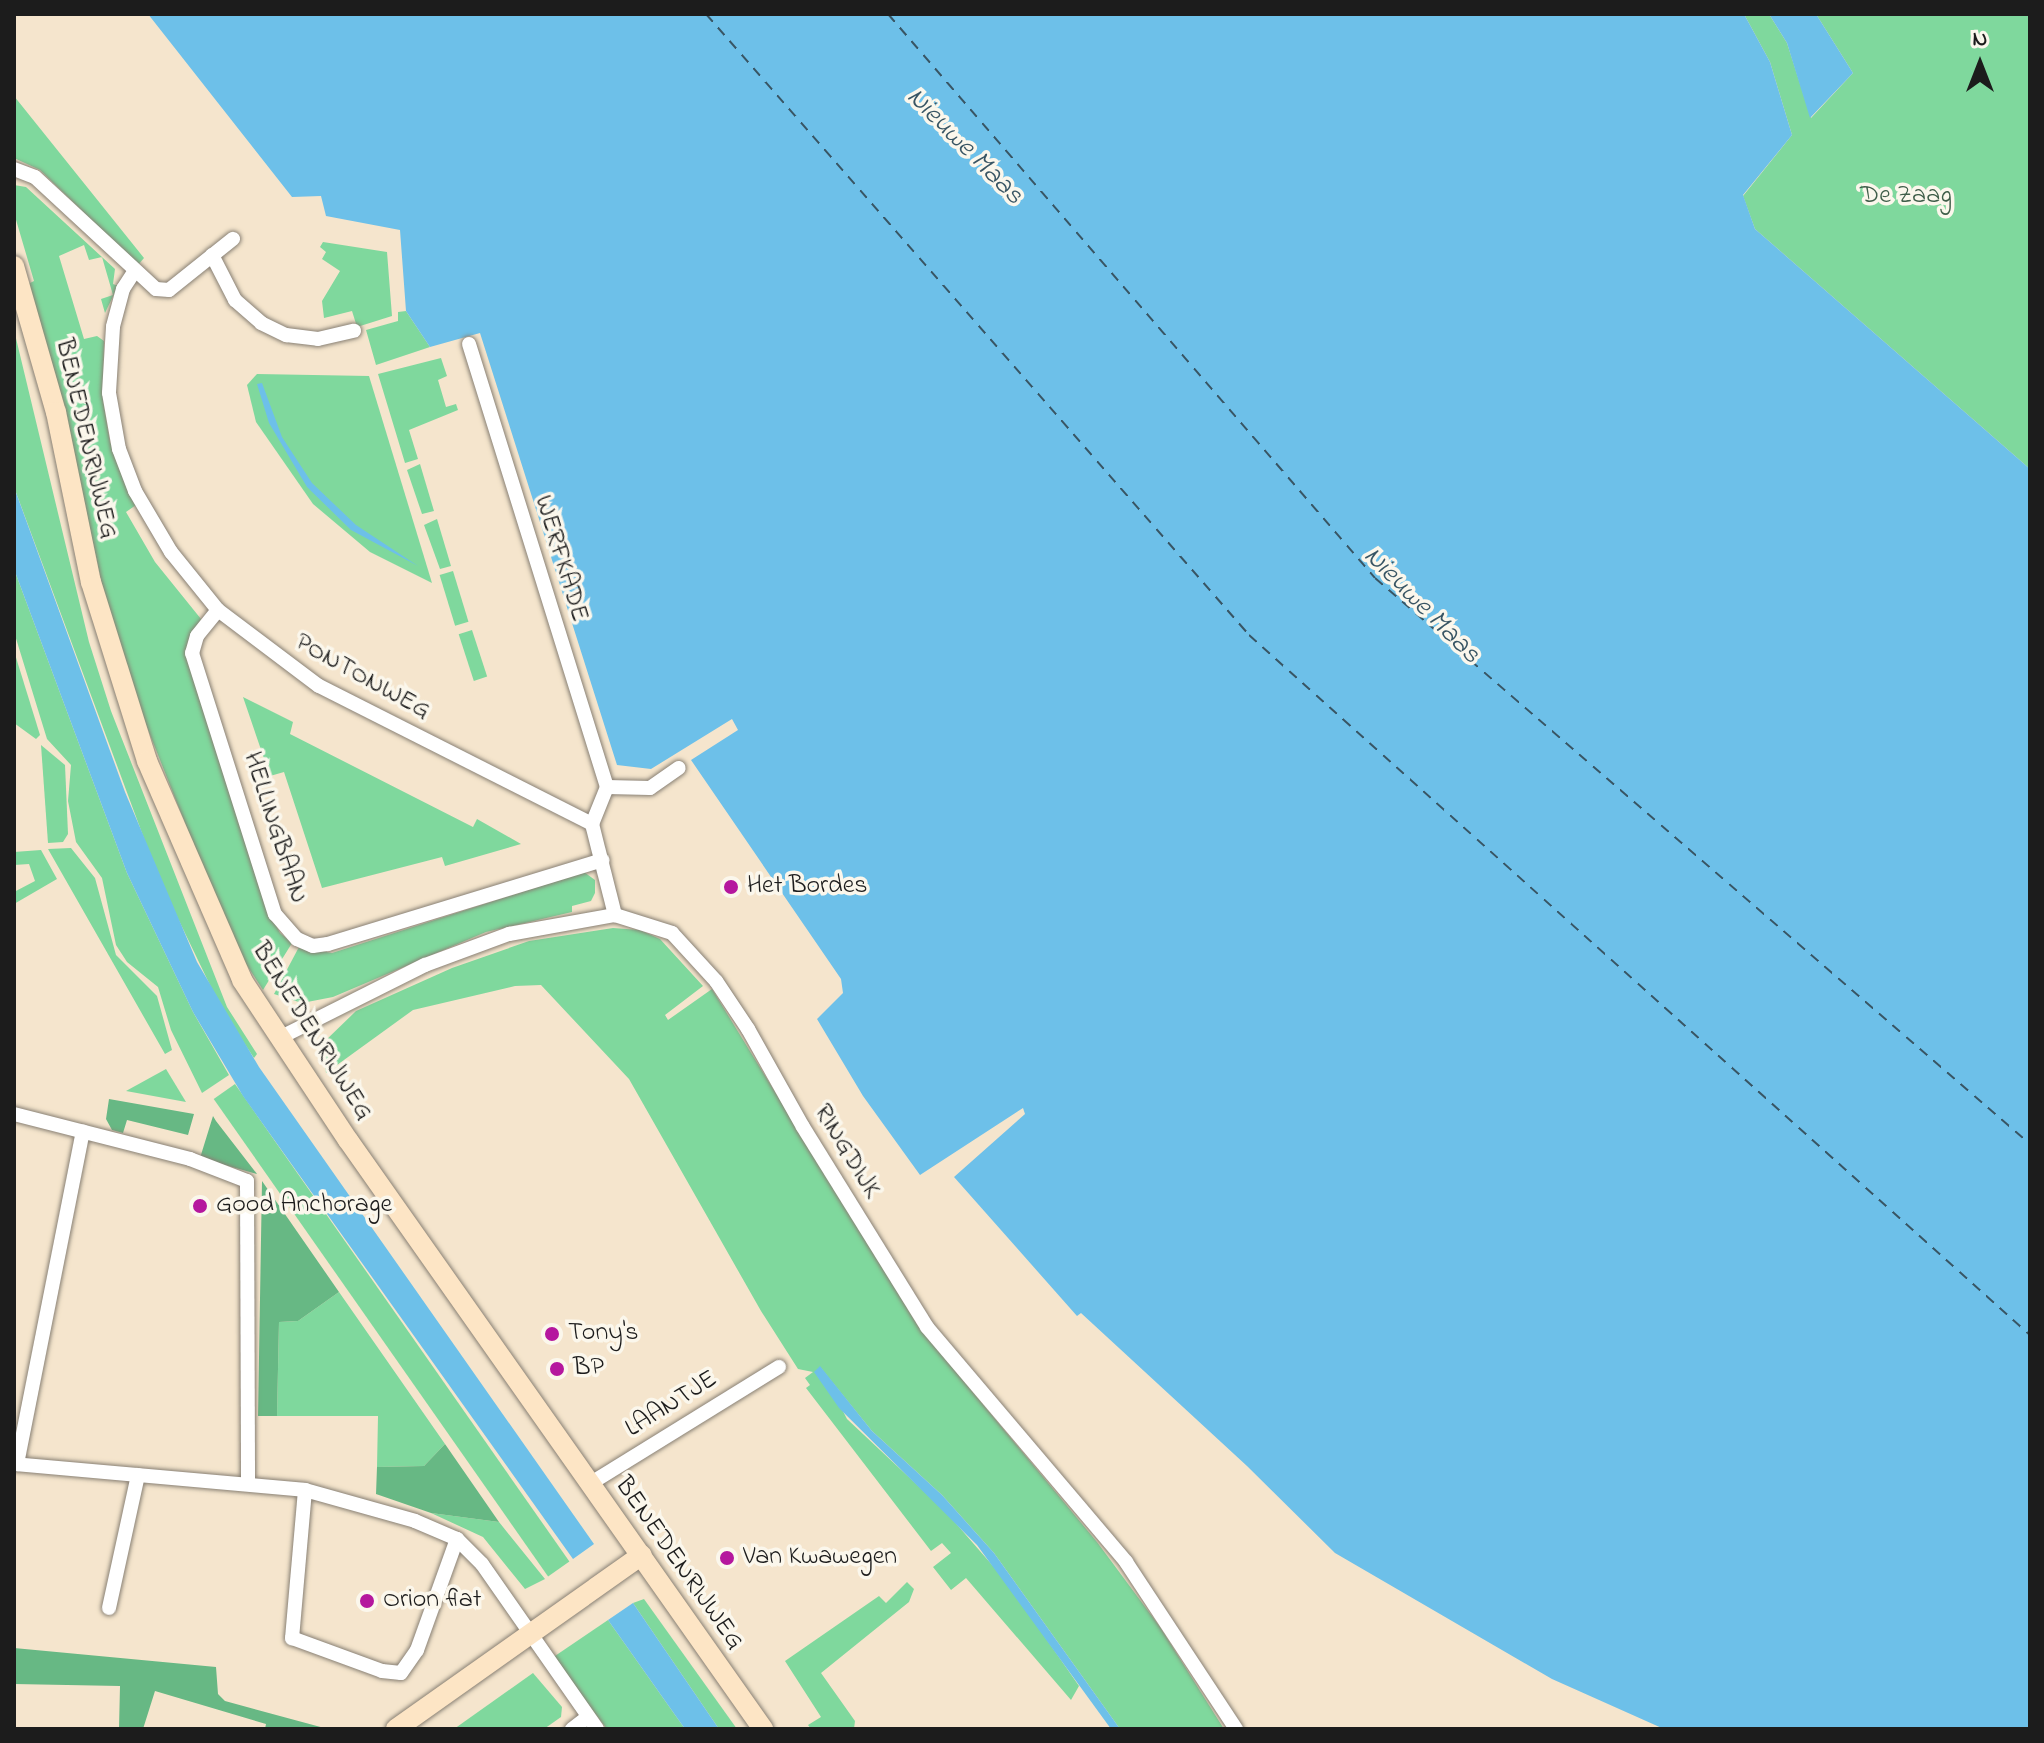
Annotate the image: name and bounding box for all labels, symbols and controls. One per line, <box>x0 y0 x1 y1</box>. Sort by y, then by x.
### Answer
north arrow <box>1940 24 2020 104</box>
text: N <box>1973 24 1987 56</box>
water label: Nieuwe Maas <box>898 81 1030 213</box>
park label: De Zaag <box>1860 181 1952 213</box>
street label: BENEDENRIJWEG <box>47 336 123 542</box>
street label: WERFKADE <box>526 492 594 626</box>
water label: Nieuwe Maas <box>1355 540 1487 672</box>
street label: PONTONWEG <box>289 628 435 728</box>
street label: HELLINGBAAN <box>235 748 313 908</box>
place label: Het Bordes <box>747 871 868 903</box>
marker: Het Bordes <box>722 878 740 896</box>
street label: BENEDENRIJWEG <box>244 937 378 1127</box>
street label: RINGDIJK <box>806 1099 886 1205</box>
place label: Good Anchorage <box>216 1190 392 1222</box>
marker: Good Anchorage <box>191 1197 209 1215</box>
place label: Tony's <box>568 1318 639 1350</box>
marker: Tony's <box>543 1325 561 1343</box>
place label: BP <box>573 1353 604 1385</box>
marker: BP <box>548 1360 566 1378</box>
street label: LAANTJE <box>620 1365 724 1445</box>
street label: BENEDENRIJWEG <box>607 1471 749 1657</box>
place label: Van Kwawegen <box>743 1542 897 1574</box>
marker: Van Kwawegen <box>718 1549 736 1567</box>
place label: Orion flat <box>383 1585 482 1617</box>
marker: Orion flat <box>358 1592 376 1610</box>

